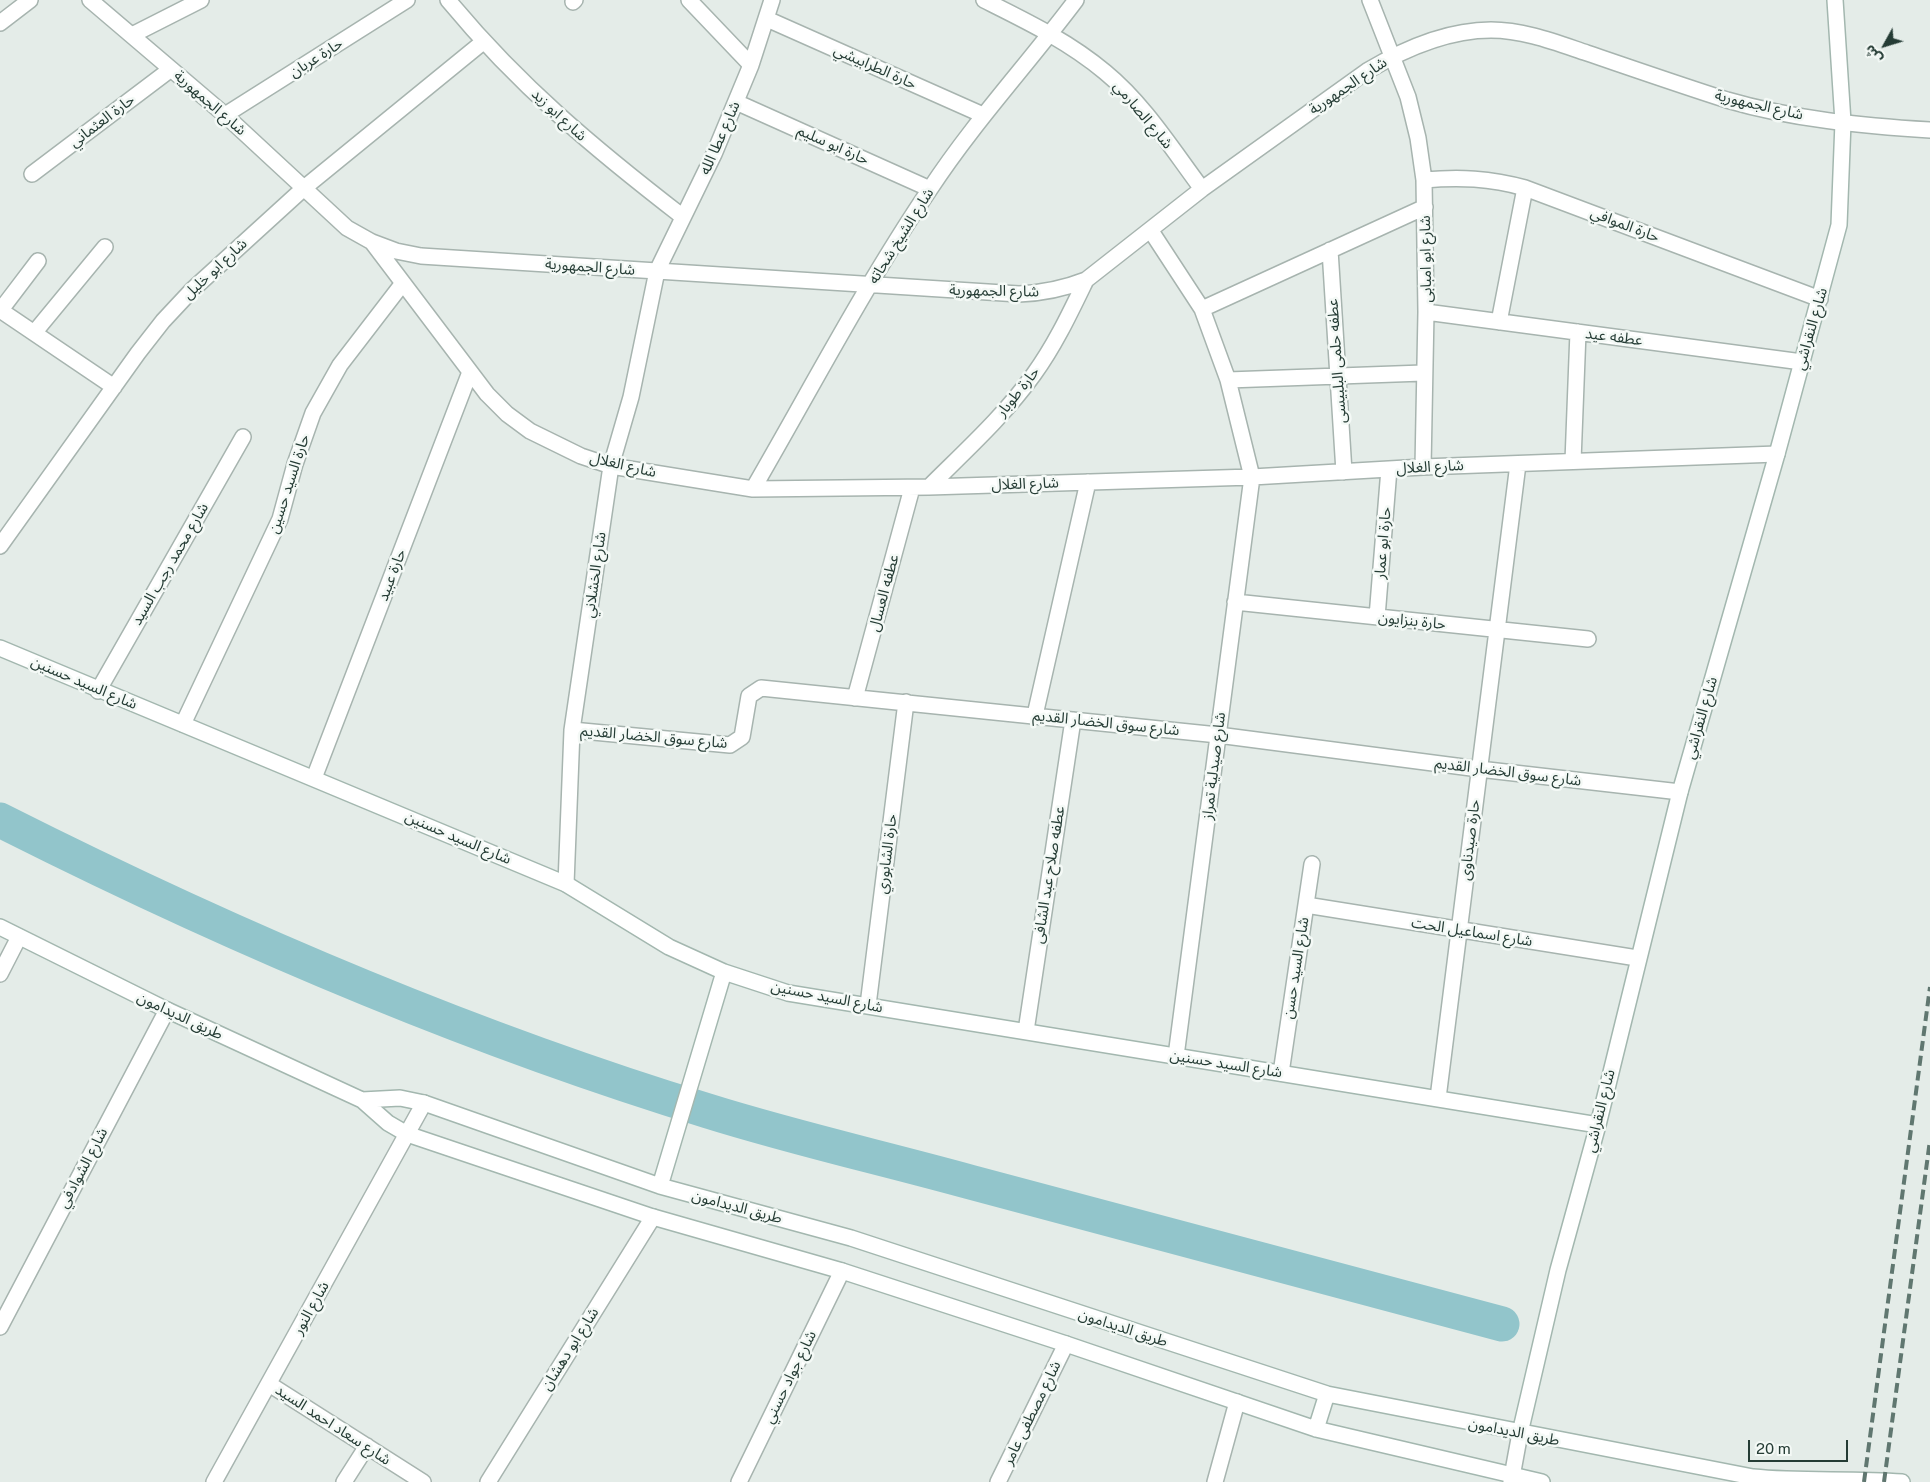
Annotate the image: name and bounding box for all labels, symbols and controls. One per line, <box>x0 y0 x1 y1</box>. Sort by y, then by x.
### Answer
north arrow <box>1860 20 1910 70</box>
street label: حارة عربان <box>286 35 346 81</box>
street label: حارة الطرابيشي <box>831 41 919 93</box>
text: ش <box>1861 42 1886 67</box>
street label: شارع الجمهورية <box>1306 53 1390 119</box>
street label: شارع الجمهورية <box>170 67 250 139</box>
street label: شارع الصارمي <box>1110 78 1176 152</box>
street label: شارع ابو زيد <box>528 85 590 145</box>
street label: شارع الجمهورية <box>1713 86 1805 124</box>
street label: حارة العثماني <box>66 91 138 151</box>
street label: شارع عطا الله <box>696 99 744 177</box>
street label: حارة ابو سليم <box>794 121 872 169</box>
street label: شارع الشيخ شحاته <box>864 185 938 287</box>
street label: حارة الموافي <box>1588 204 1662 246</box>
street label: شارع ابو امبابى <box>1416 215 1436 303</box>
street label: شارع ابو خليل <box>179 235 251 303</box>
street label: شارع الجمهورية <box>544 255 636 279</box>
street label: شارع الجمهورية <box>949 281 1039 301</box>
street label: شارع النقراشي <box>1791 286 1831 372</box>
street label: عطفه حلمى البلبيسى <box>1324 298 1350 424</box>
street label: عطفه عيد <box>1584 325 1644 349</box>
street label: حارة طوبار <box>992 363 1044 421</box>
street label: حارة السيد حسين <box>264 432 314 536</box>
street label: شارع الغلال <box>588 449 658 481</box>
street label: شارع الغلال <box>1396 456 1464 478</box>
street label: شارع الغلال <box>991 474 1059 494</box>
street label: شارع محمد رجب السيد <box>128 500 212 628</box>
street label: حارة ابو عمار <box>1371 506 1395 580</box>
street label: شارع الخشلاني <box>580 531 610 619</box>
street label: حارة عبيد <box>374 547 410 603</box>
street label: عطفه العسال <box>865 552 903 634</box>
street label: حارة بنزايون <box>1377 608 1447 634</box>
street label: شارع السيد حسنين <box>28 653 140 713</box>
street label: شارع النقراشي <box>1681 675 1721 761</box>
street label: شارع سوق الخضار القديم <box>1032 706 1180 740</box>
street label: شارع صيدلية تمراز <box>1198 711 1230 821</box>
street label: شارع سوق الخضار القديم <box>580 722 728 752</box>
street label: شارع سوق الخضار القديم <box>1434 754 1582 790</box>
street label: حارة صيدناوى <box>1456 798 1484 882</box>
street label: عطفه صلاح عبد الشافى <box>1029 805 1069 945</box>
street label: شارع السيد حسنين <box>402 808 514 868</box>
street label: حارة الشابوري <box>873 813 901 895</box>
street label: شارع اسماعيل الحت <box>1410 914 1534 950</box>
street label: شارع السيد حسن <box>1279 916 1313 1020</box>
street label: شارع السيد حسنين <box>770 977 884 1017</box>
street label: طريق الديدامون <box>134 988 226 1044</box>
street label: شارع السيد حسنين <box>1168 1046 1284 1082</box>
street label: شارع النقراشي <box>1581 1068 1619 1154</box>
street label: شارع الشوادفي <box>54 1125 112 1211</box>
street label: طريق الديدامون <box>690 1186 784 1228</box>
street label: شارع النور <box>289 1278 333 1338</box>
street label: شارع ابو دهشان <box>537 1304 603 1394</box>
street label: طريق الديدامون <box>1076 1305 1170 1351</box>
street label: شارع جواد حسني <box>760 1328 820 1426</box>
street label: شارع مصطفى عامر <box>999 1358 1065 1468</box>
street label: شارع سعاد احمد السيد <box>272 1381 394 1469</box>
street label: طريق الديدامون <box>1467 1414 1561 1450</box>
scale bar <box>1750 1430 1850 1462</box>
text: 20 m <box>1756 1440 1791 1457</box>

